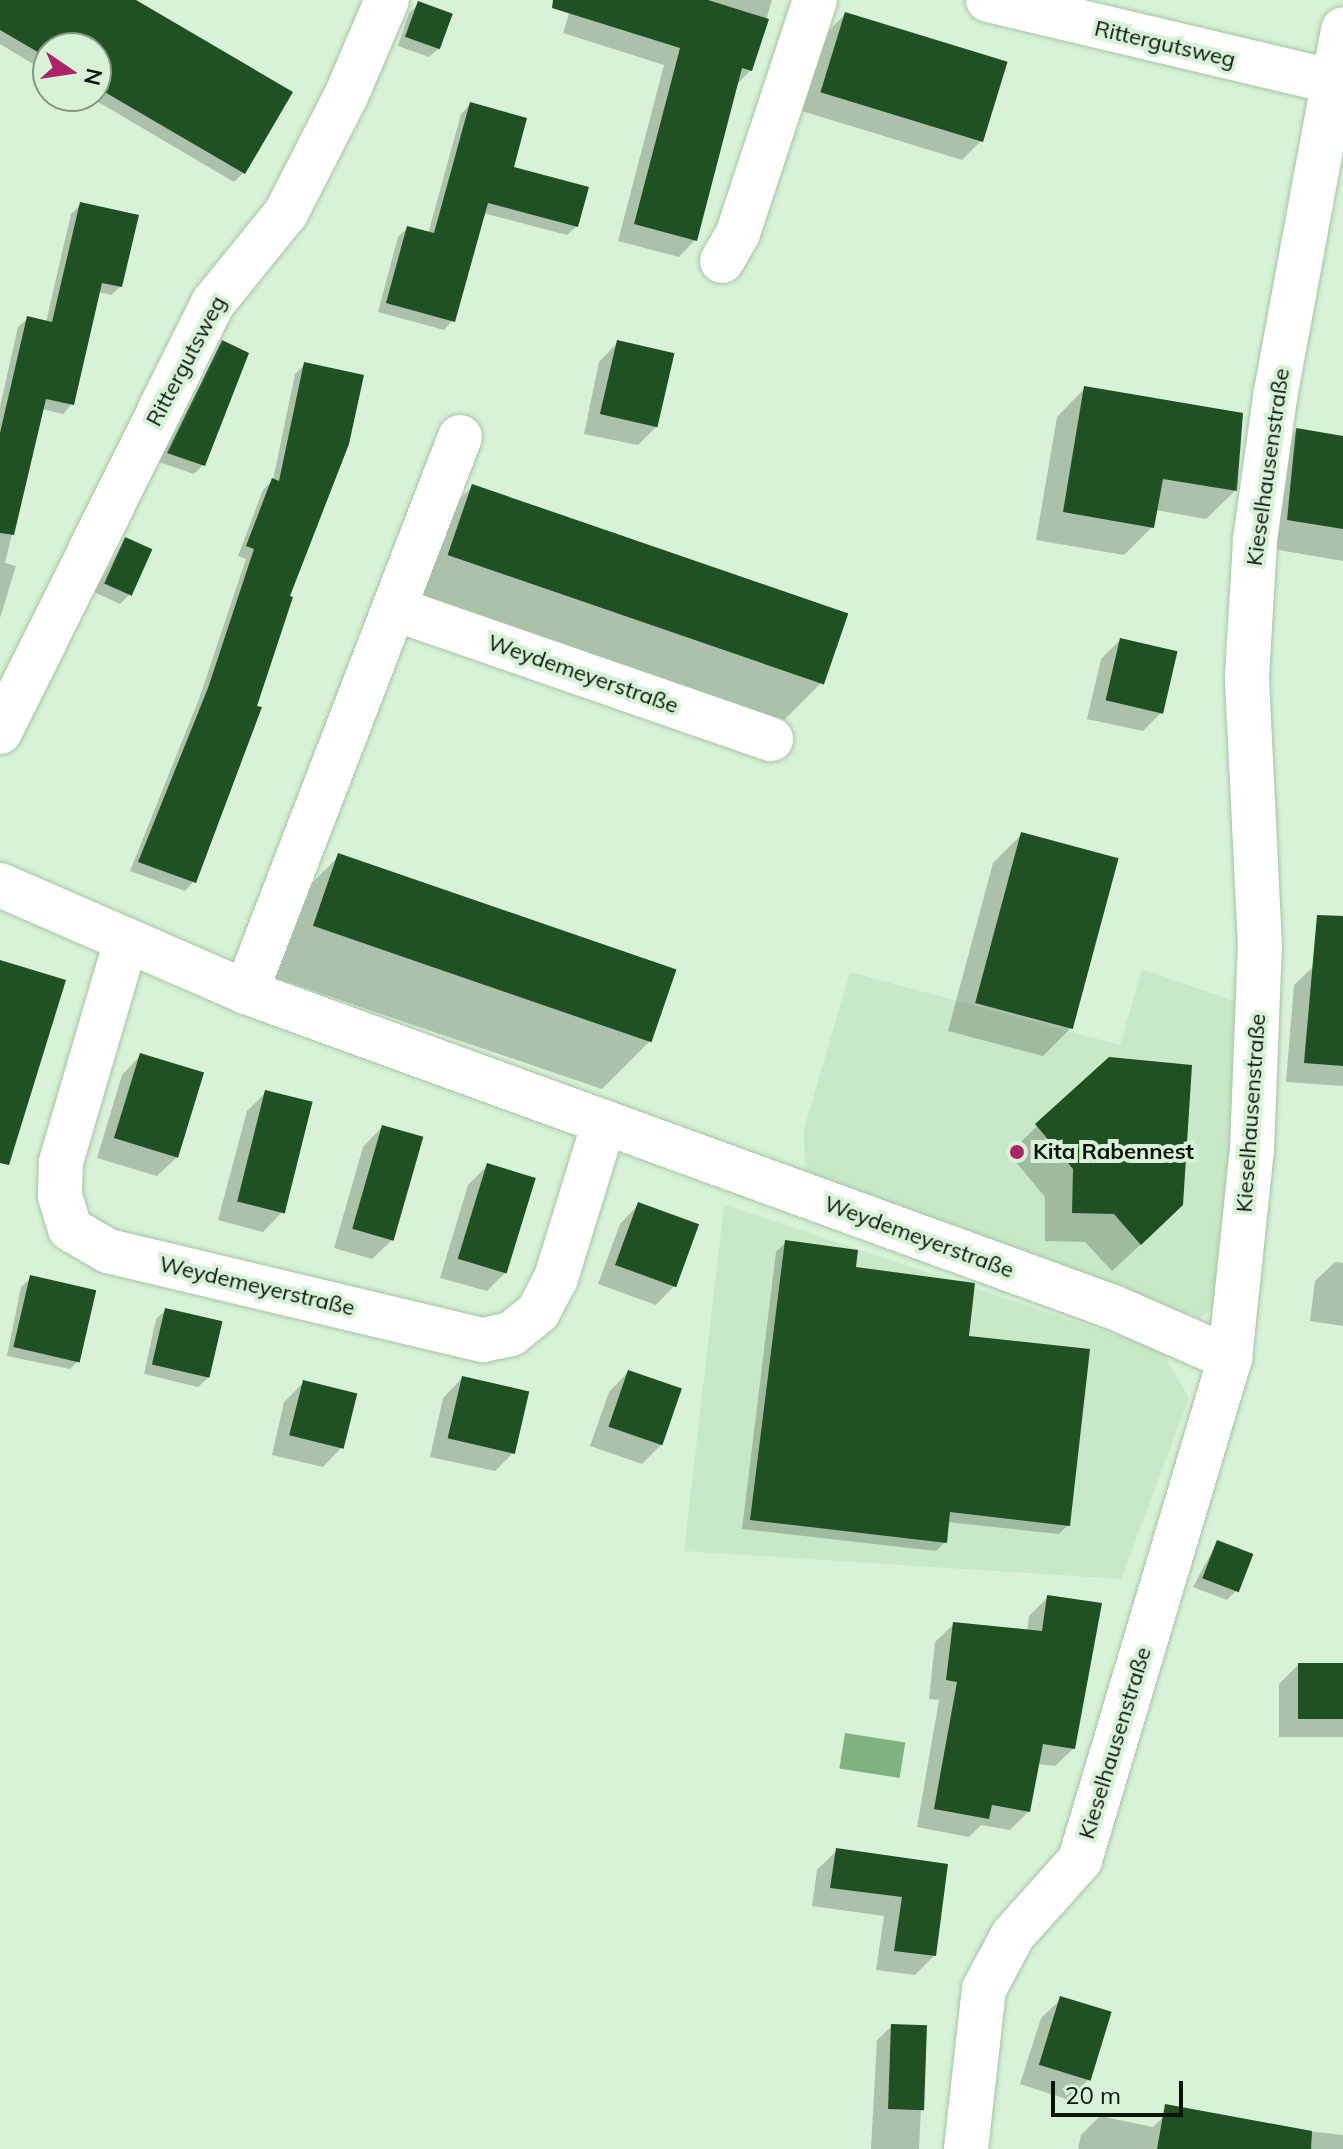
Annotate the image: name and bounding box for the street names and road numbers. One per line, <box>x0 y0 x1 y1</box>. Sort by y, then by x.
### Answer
street label: Rittergutsweg <box>1092 15 1238 73</box>
street label: Rittergutsweg <box>141 291 231 431</box>
street label: Kieselhausenstraße <box>1241 366 1295 568</box>
street label: Weydemeyerstraße <box>484 629 682 719</box>
street label: Kieselhausenstraße <box>1231 1013 1271 1213</box>
street label: Weydemeyerstraße <box>821 1190 1017 1284</box>
street label: Weydemeyerstraße <box>157 1251 357 1321</box>
street label: Kieselhausenstraße <box>1073 1644 1157 1842</box>

